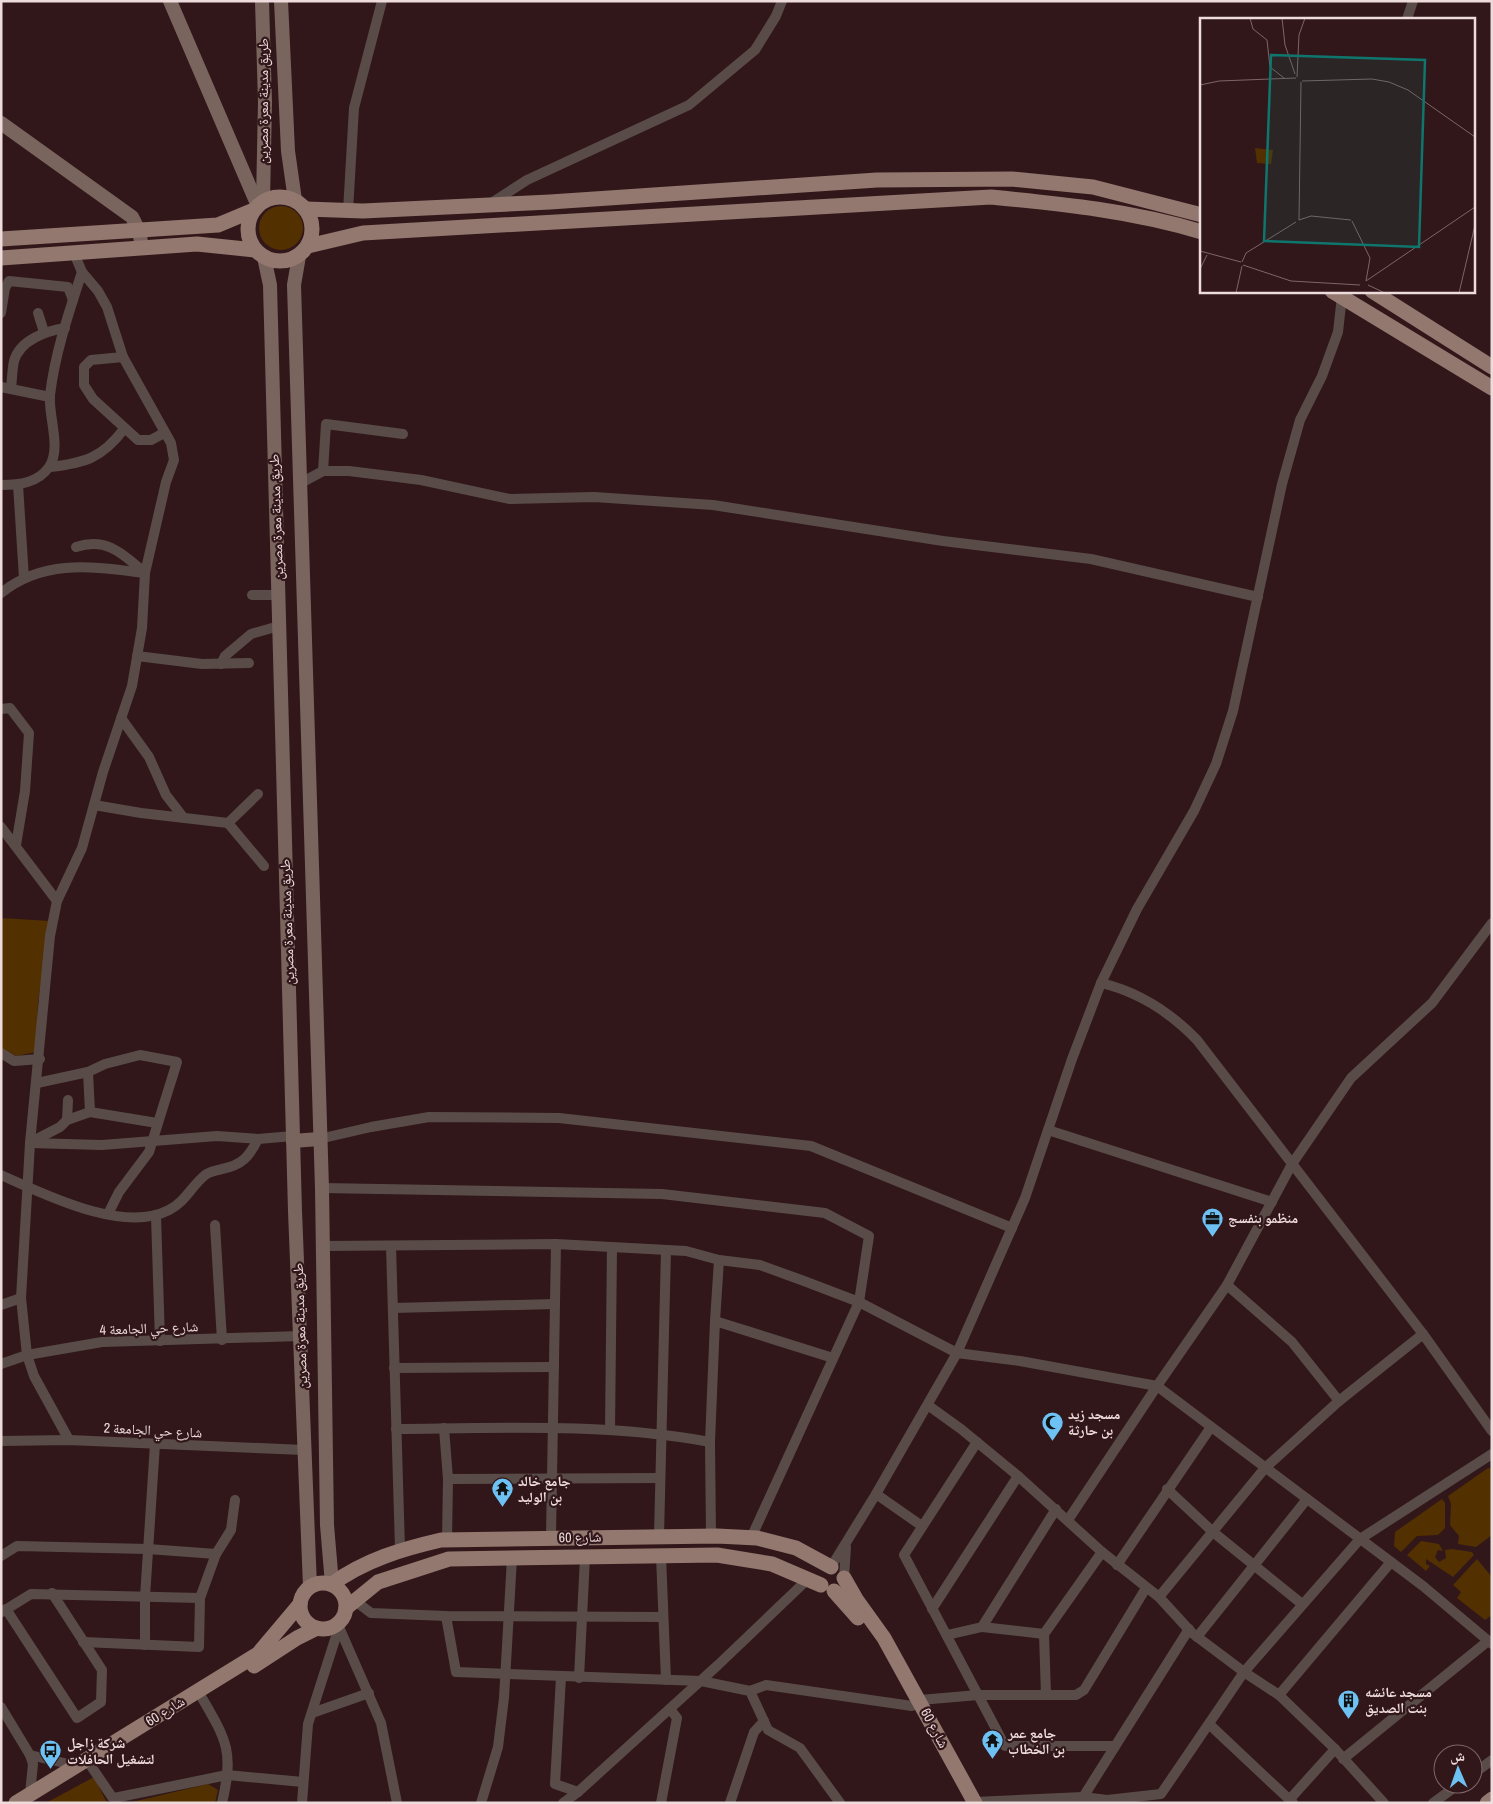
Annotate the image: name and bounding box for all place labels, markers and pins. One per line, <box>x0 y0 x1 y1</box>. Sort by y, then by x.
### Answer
office icon: منظمو بنفسج <box>1200 1206 1224 1237</box>
place label: منظمو بنفسج <box>1228 1209 1298 1227</box>
place label: مسجد زيد بن حارثة <box>1068 1405 1120 1439</box>
mosque icon: مسجد زيد بن حارثة <box>1040 1410 1064 1441</box>
place label: جامع خالد بن الوليد <box>518 1472 571 1506</box>
temple icon: جامع خالد بن الوليد <box>490 1477 514 1508</box>
place label: مسجد عائشه بنت الصديق <box>1365 1683 1432 1717</box>
building icon: مسجد عائشه بنت الصديق <box>1337 1688 1361 1719</box>
place label: جامع عمر بن الخطاب <box>1007 1724 1065 1758</box>
temple icon: جامع عمر بن الخطاب <box>980 1729 1004 1760</box>
place label: شركة زاجل لتشغيل الحافلات <box>67 1734 154 1768</box>
bus stop icon: شركة زاجل لتشغيل الحافلات <box>39 1739 63 1770</box>

